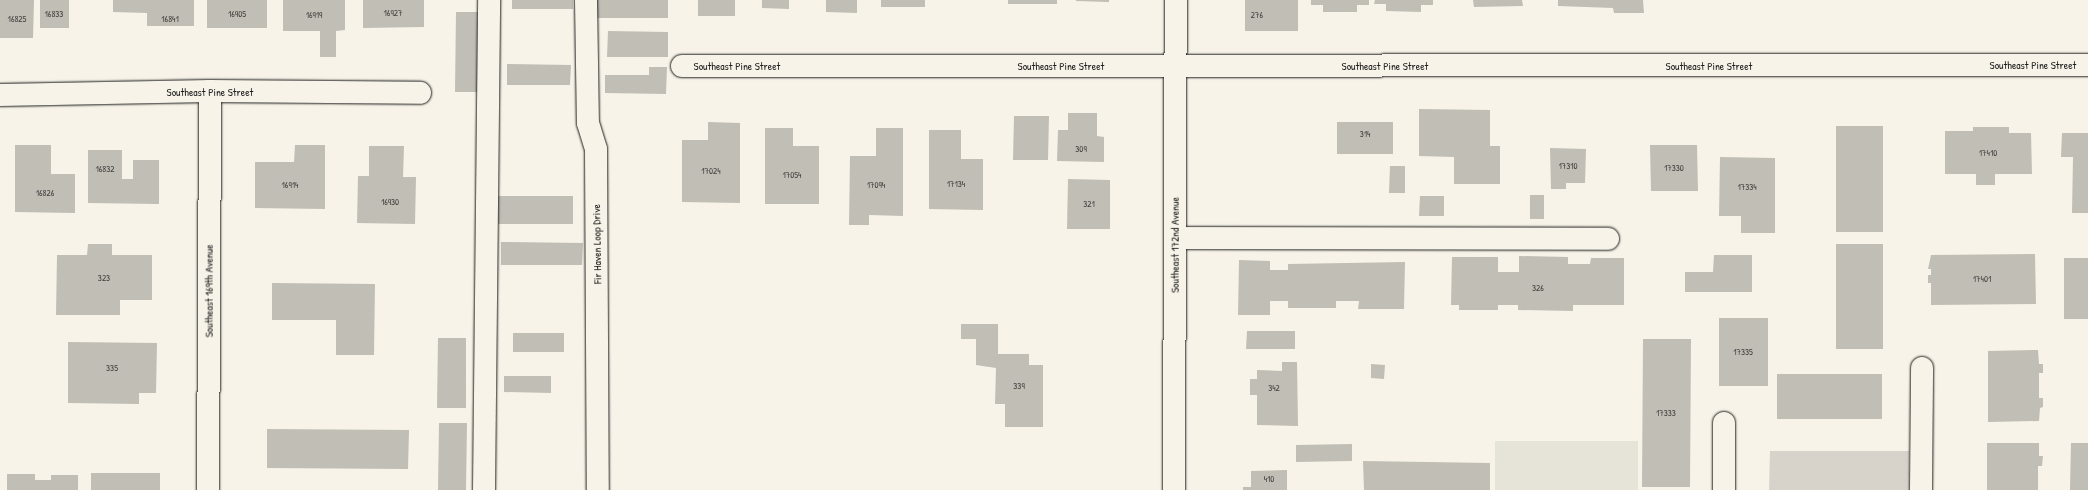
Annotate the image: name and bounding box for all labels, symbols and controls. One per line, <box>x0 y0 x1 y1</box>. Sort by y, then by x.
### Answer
house number: 16927 <box>384 8 402 18</box>
house number: 16833 <box>45 9 63 19</box>
house number: 16905 <box>228 9 246 19</box>
house number: 16919 <box>306 10 322 20</box>
house number: 276 <box>1251 10 1263 20</box>
house number: 16825 <box>8 14 26 24</box>
house number: 16841 <box>161 14 179 24</box>
street label: Southeast Pine Street <box>1990 58 2076 72</box>
street label: Southeast Pine Street <box>694 59 780 73</box>
street label: Southeast Pine Street <box>1018 59 1104 73</box>
street label: Southeast Pine Street <box>1342 59 1428 73</box>
street label: Southeast Pine Street <box>1666 59 1752 73</box>
street label: Southeast Pine Street <box>167 85 253 99</box>
house number: 314 <box>1360 129 1370 139</box>
house number: 309 <box>1075 144 1087 154</box>
house number: 17410 <box>1979 148 1997 158</box>
house number: 17310 <box>1558 161 1578 171</box>
house number: 17330 <box>1664 163 1684 173</box>
house number: 16832 <box>96 164 114 174</box>
house number: 17024 <box>701 166 721 176</box>
house number: 17054 <box>783 170 801 180</box>
house number: 17134 <box>947 179 965 189</box>
house number: 16914 <box>282 180 298 190</box>
house number: 17094 <box>867 180 885 190</box>
house number: 17334 <box>1737 182 1757 192</box>
house number: 16826 <box>36 188 54 198</box>
house number: 16930 <box>381 197 399 207</box>
street label: Southeast 172nd Avenue <box>1168 197 1182 293</box>
house number: 321 <box>1083 199 1095 209</box>
street label: Fir Haven Loop Drive <box>590 204 604 284</box>
street label: Southeast 169th Avenue <box>202 245 216 337</box>
house number: 323 <box>98 273 110 283</box>
house number: 17401 <box>1973 274 1991 284</box>
house number: 326 <box>1532 283 1544 293</box>
house number: 17335 <box>1733 347 1753 357</box>
house number: 335 <box>106 363 118 373</box>
house number: 339 <box>1013 381 1025 391</box>
house number: 342 <box>1268 383 1280 393</box>
house number: 17333 <box>1656 408 1676 418</box>
house number: 410 <box>1264 474 1274 484</box>

